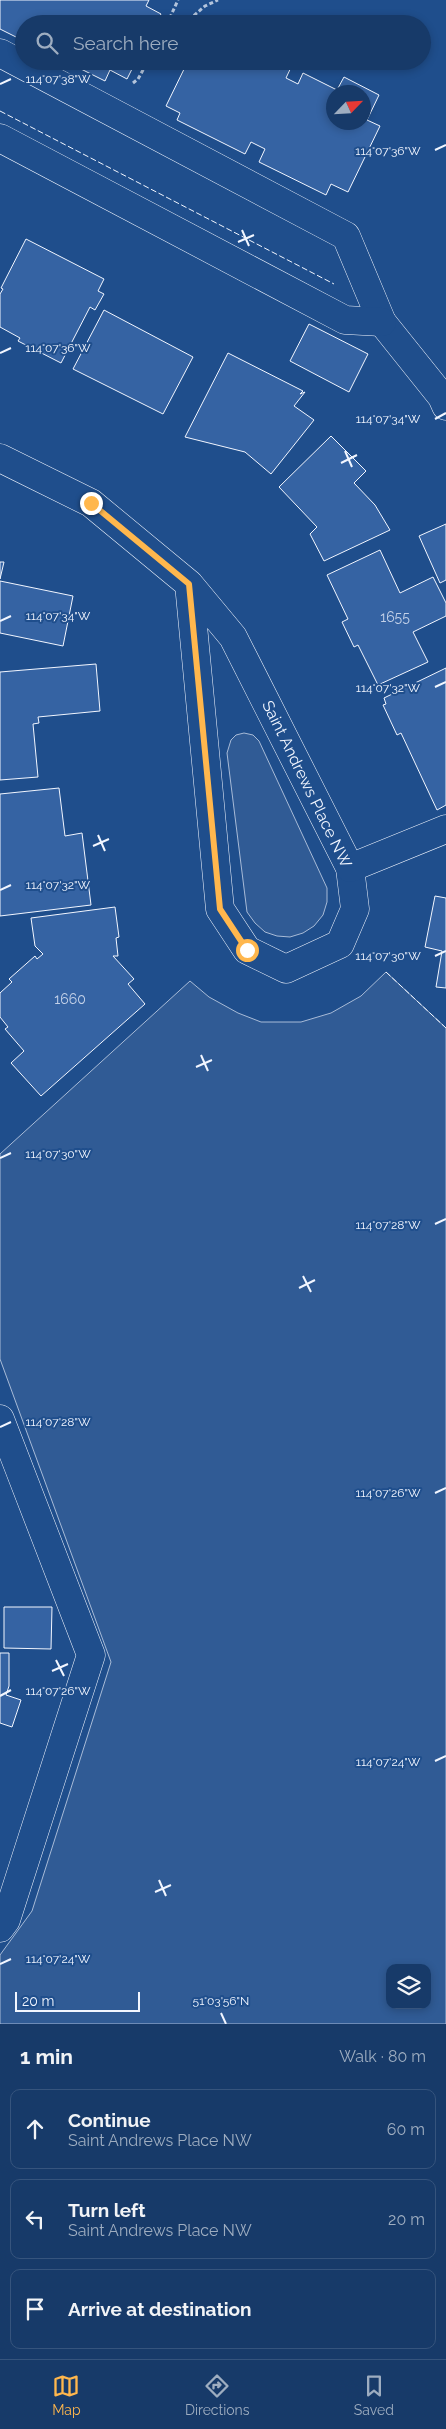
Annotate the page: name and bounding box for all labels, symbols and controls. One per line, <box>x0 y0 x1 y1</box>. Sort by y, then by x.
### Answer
search box <box>15 15 431 70</box>
icon: search <box>33 29 61 57</box>
text: Search here <box>73 32 179 54</box>
text: 114°07'38"W <box>25 72 91 86</box>
north arrow <box>326 85 371 130</box>
text: 114°07'36"W <box>355 144 421 158</box>
text: 114°07'36"W <box>25 341 91 355</box>
text: 114°07'34"W <box>356 412 421 426</box>
route end <box>80 492 103 515</box>
text: 114°07'34"W <box>26 609 91 623</box>
house number: 1655 <box>380 609 410 625</box>
text: 114°07'32"W <box>356 681 421 695</box>
street label: Saint Andrews Place NW <box>258 697 356 871</box>
text: 114°07'32"W <box>26 878 91 892</box>
route start <box>236 939 259 962</box>
text: 114°07'30"W <box>355 949 421 963</box>
house number: 1660 <box>54 991 86 1007</box>
text: 114°07'30"W <box>25 1147 91 1161</box>
text: 114°07'28"W <box>355 1218 421 1232</box>
text: 114°07'28"W <box>25 1415 91 1429</box>
text: 114°07'26"W <box>355 1486 421 1500</box>
text: 114°07'26"W <box>25 1684 91 1698</box>
text: 114°07'24"W <box>356 1755 421 1769</box>
text: 114°07'24"W <box>26 1952 91 1966</box>
map controls <box>386 1964 431 2009</box>
button: layers <box>386 1964 431 2009</box>
scale bar <box>15 1989 140 2012</box>
text: 20 m <box>22 1993 54 2009</box>
text: 51°03'56"N <box>193 1994 249 2008</box>
text: 1 min <box>20 2044 73 2069</box>
text: Walk · 80 m <box>339 2047 426 2066</box>
text: Continue <box>68 2109 151 2131</box>
icon: ahead <box>21 2115 49 2143</box>
text: 60 m <box>387 2120 425 2139</box>
text: Saint Andrews Place NW <box>68 2131 252 2150</box>
text: Turn left <box>68 2199 145 2221</box>
icon: left <box>21 2205 49 2233</box>
text: 20 m <box>388 2210 425 2229</box>
text: Saint Andrews Place NW <box>68 2221 252 2240</box>
icon: arrive <box>21 2295 49 2323</box>
text: Arrive at destination <box>68 2298 252 2320</box>
tab: Map <box>52 2372 81 2418</box>
tab: Directions <box>185 2372 250 2418</box>
tab: Saved <box>354 2372 394 2418</box>

